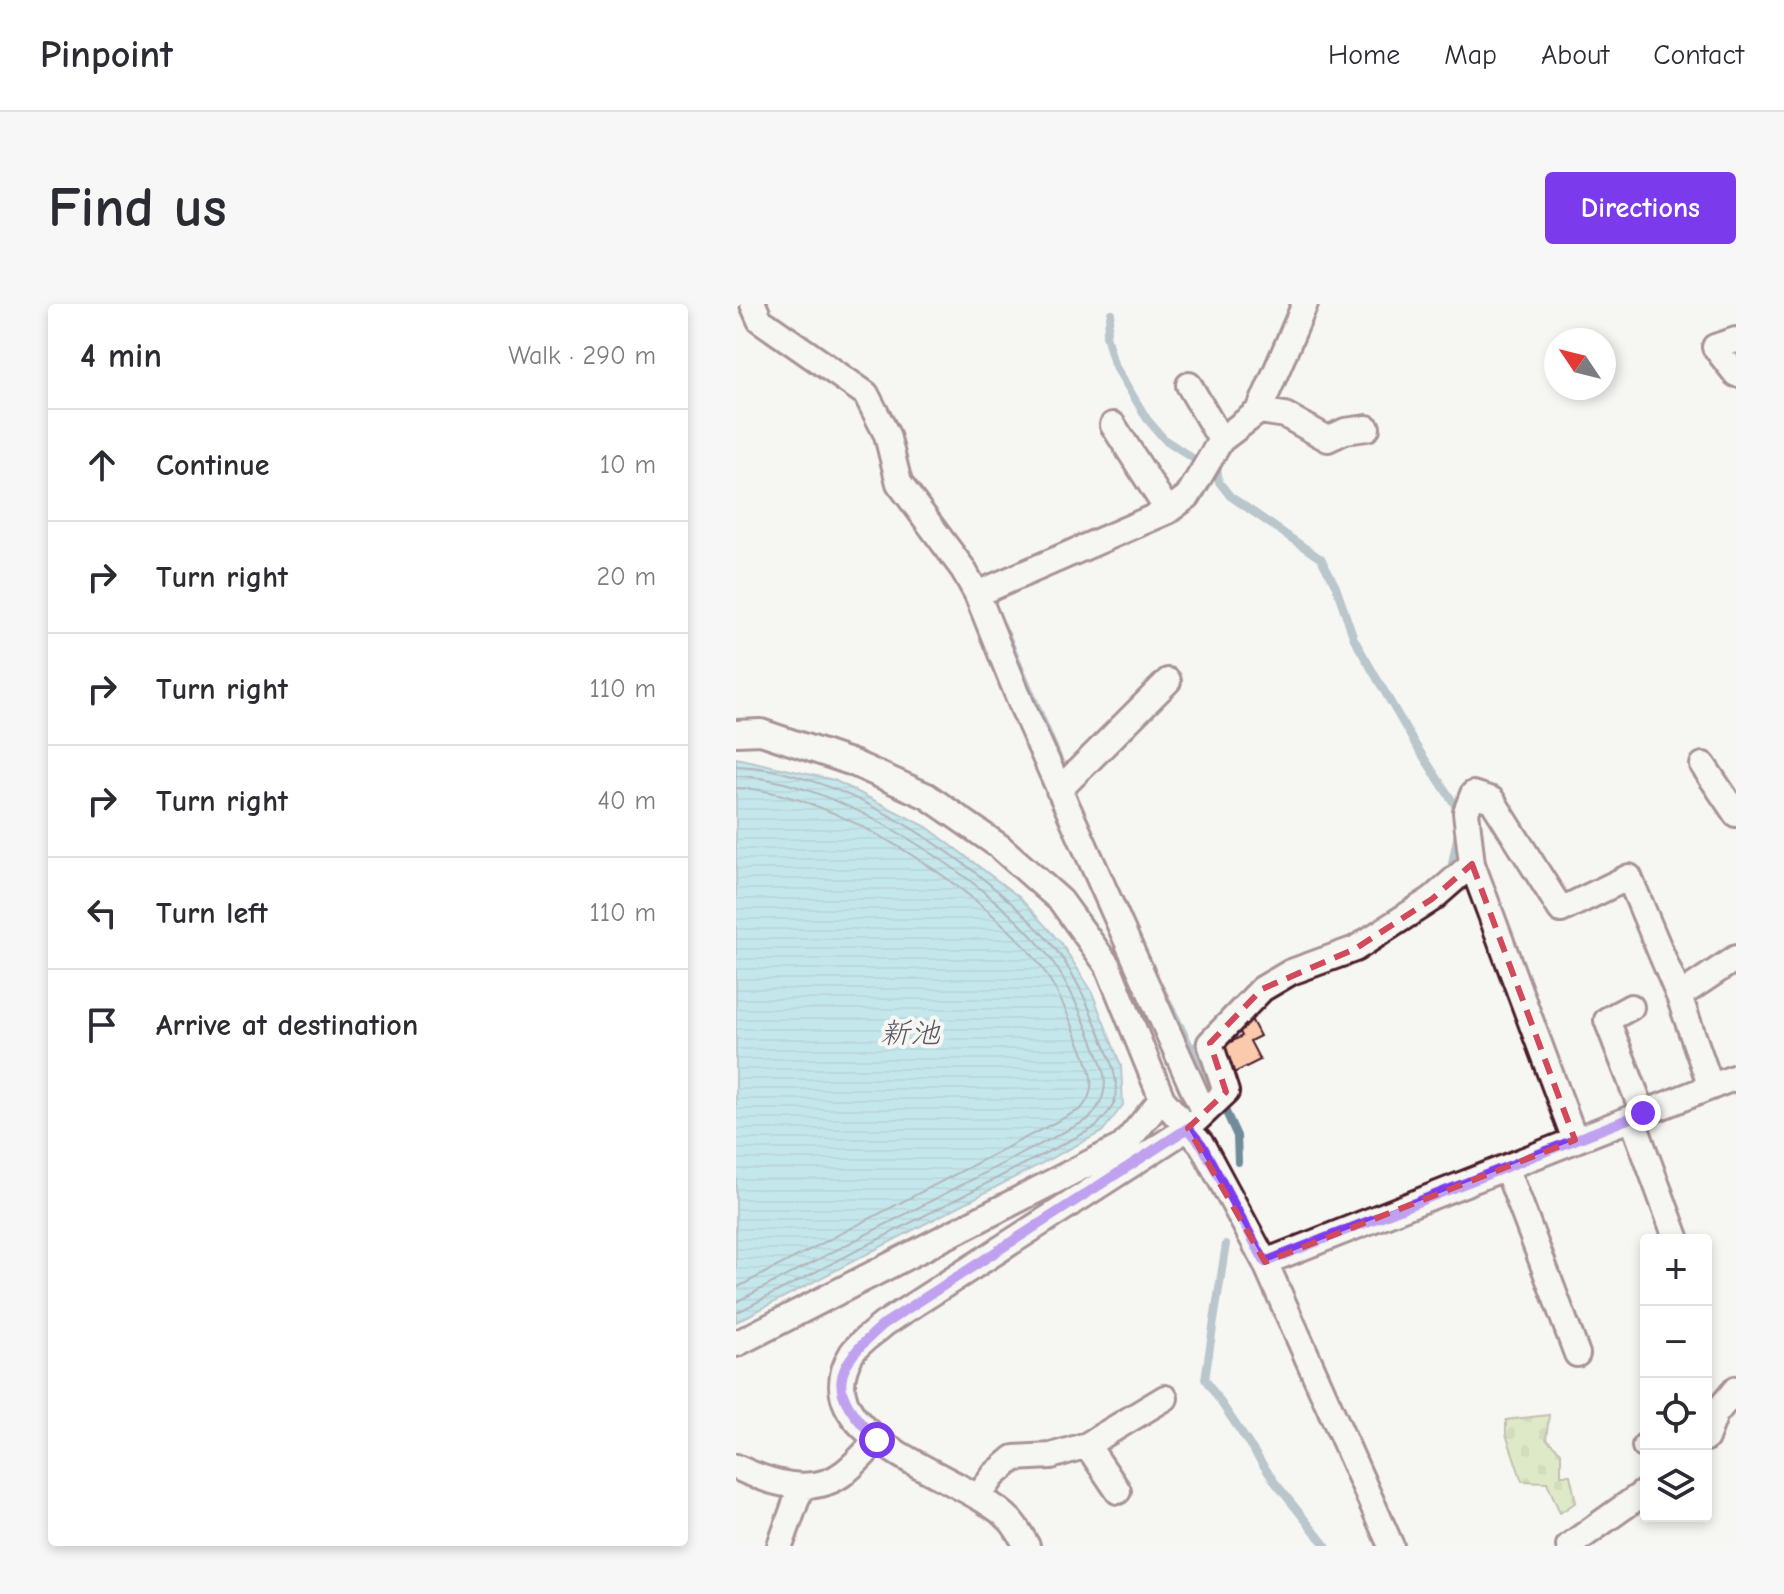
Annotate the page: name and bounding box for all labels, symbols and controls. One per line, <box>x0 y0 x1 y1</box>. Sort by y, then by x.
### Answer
text: Pinpoint <box>40 33 173 77</box>
text: Home <box>1328 39 1400 71</box>
text: Map <box>1444 39 1497 71</box>
text: About <box>1541 39 1609 71</box>
text: Contact <box>1653 39 1744 71</box>
button: Directions <box>1545 172 1736 244</box>
text: Find us <box>48 176 227 240</box>
north arrow <box>1544 328 1616 400</box>
text: 4 min <box>80 336 162 376</box>
text: Walk · 290 m <box>508 341 656 371</box>
icon: ahead <box>80 443 124 487</box>
text: Continue <box>156 448 270 483</box>
text: 10 m <box>600 450 656 480</box>
icon: right <box>80 555 124 599</box>
text: Turn right <box>156 560 288 595</box>
text: 20 m <box>596 562 656 592</box>
icon: right <box>80 667 124 711</box>
text: Turn right <box>156 672 288 707</box>
text: 110 m <box>589 674 656 704</box>
icon: right <box>80 779 124 823</box>
text: Turn right <box>156 784 288 819</box>
text: 40 m <box>597 786 656 816</box>
icon: left <box>80 891 124 935</box>
text: Turn left <box>156 896 268 931</box>
text: 110 m <box>589 898 656 928</box>
icon: arrive <box>80 1003 124 1047</box>
text: Arrive at destination <box>156 1008 418 1043</box>
water label: 新池 <box>880 1016 941 1051</box>
route end <box>1625 1095 1661 1131</box>
map controls <box>1640 1234 1712 1522</box>
button: + <box>1640 1234 1712 1306</box>
button: − <box>1640 1306 1712 1378</box>
button: locate <box>1640 1378 1712 1450</box>
route start <box>859 1422 895 1458</box>
button: layers <box>1640 1450 1712 1522</box>

